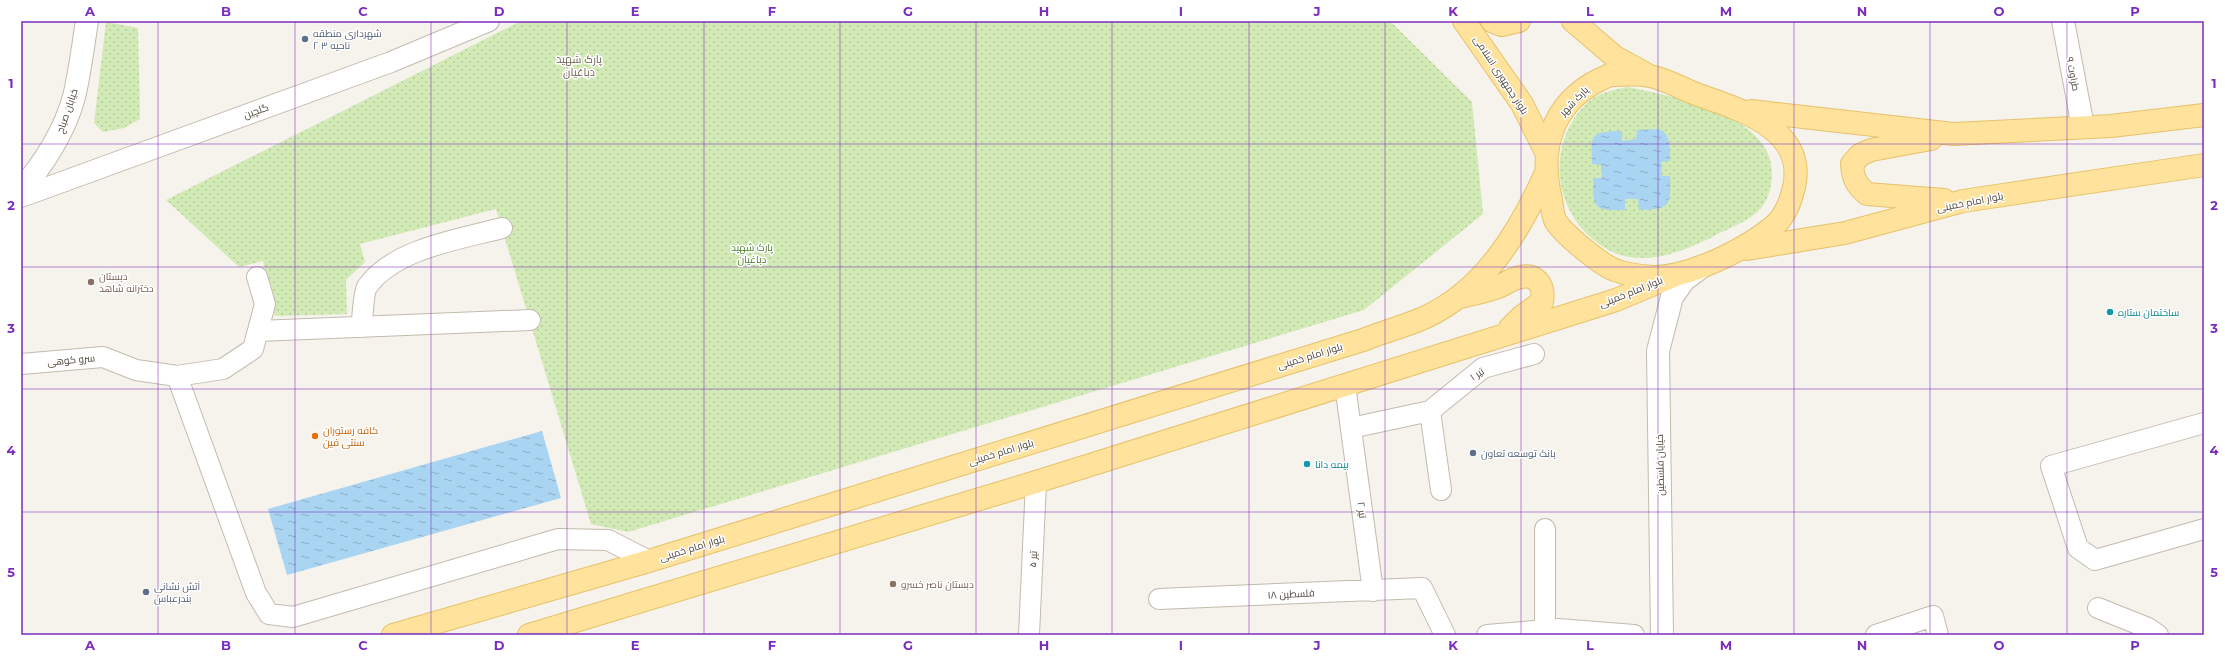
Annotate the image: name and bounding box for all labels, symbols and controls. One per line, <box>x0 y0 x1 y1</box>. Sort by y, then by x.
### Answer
text: A <box>84 3 96 19</box>
text: B <box>221 3 231 19</box>
text: C <box>358 3 368 19</box>
text: D <box>494 3 505 19</box>
text: E <box>631 3 640 19</box>
text: F <box>768 3 776 19</box>
text: G <box>903 3 913 19</box>
text: H <box>1039 3 1049 19</box>
text: I <box>1179 3 1183 19</box>
text: J <box>1312 3 1321 19</box>
text: K <box>1448 3 1458 19</box>
text: L <box>1586 3 1594 19</box>
text: M <box>1720 3 1732 19</box>
text: N <box>1857 3 1867 19</box>
text: O <box>1994 3 2005 19</box>
text: P <box>2130 3 2140 19</box>
place label: شهرداری منطقه ۲ ناحیه ۳ <box>313 27 382 52</box>
street label: بلوار جمهوری اسلامی <box>1471 33 1531 117</box>
marker: شهرداری منطقه ۲ ناحیه ۳ <box>300 34 310 44</box>
district label: پارک شهید دباغیان <box>556 52 602 79</box>
street label: طراوت ۹ <box>2063 56 2083 92</box>
text: 1 <box>8 75 14 91</box>
text: 1 <box>2211 75 2217 91</box>
street label: پارک شهر <box>1556 83 1592 119</box>
street label: خیابان صباح <box>53 87 81 135</box>
street label: گلچین <box>242 100 270 122</box>
street label: بلوار امام خمینی <box>1936 189 2005 216</box>
text: 2 <box>7 197 15 213</box>
text: 2 <box>2210 197 2218 213</box>
park label: پارک شهید دباغیان <box>731 241 773 266</box>
place label: دبستان دخترانه شاهد <box>99 270 154 295</box>
street label: بلوار امام خمینی <box>1597 273 1665 312</box>
marker: دبستان دخترانه شاهد <box>86 277 96 287</box>
place label: ساختمان ستاره <box>2118 306 2179 319</box>
marker: ساختمان ستاره <box>2105 307 2115 317</box>
text: 3 <box>6 320 15 336</box>
text: 3 <box>2209 320 2218 336</box>
street label: بلوار امام خمینی <box>1276 340 1344 373</box>
street label: سرو کوهی <box>47 351 95 369</box>
street label: تیر ۱ <box>1467 364 1487 383</box>
place label: کافه رستوران سنتی فین <box>323 424 378 449</box>
marker: کافه رستوران سنتی فین <box>310 431 320 441</box>
street label: خیابان فلسطین <box>1653 434 1667 496</box>
street label: بلوار امام خمینی <box>967 436 1035 469</box>
text: 4 <box>7 442 16 458</box>
text: 4 <box>2210 442 2219 458</box>
place label: بانک توسعه تعاون <box>1481 447 1556 460</box>
marker: بانک توسعه تعاون <box>1468 448 1478 458</box>
place label: بیمه دانا <box>1315 458 1349 471</box>
marker: بیمه دانا <box>1302 459 1312 469</box>
street label: تیر ۲ <box>1354 501 1370 519</box>
street label: بلوار امام خمینی <box>658 532 726 565</box>
street label: تیر ۵ <box>1026 550 1040 568</box>
text: 5 <box>7 564 15 580</box>
text: 5 <box>2210 564 2218 580</box>
place label: دبستان ناصر خسرو <box>901 578 974 591</box>
marker: دبستان ناصر خسرو <box>888 579 898 589</box>
place label: آتش نشانی بندرعباس <box>154 580 200 605</box>
street label: فلسطین ۱۸ <box>1267 586 1315 602</box>
marker: آتش نشانی بندرعباس <box>141 587 151 597</box>
text: A <box>84 637 96 653</box>
text: B <box>221 637 231 653</box>
text: C <box>358 637 368 653</box>
text: D <box>494 637 505 653</box>
text: E <box>631 637 640 653</box>
text: F <box>768 637 776 653</box>
text: G <box>903 637 913 653</box>
text: H <box>1039 637 1049 653</box>
text: I <box>1179 637 1183 653</box>
text: J <box>1312 637 1321 653</box>
text: K <box>1448 637 1458 653</box>
text: L <box>1586 637 1594 653</box>
text: M <box>1720 637 1732 653</box>
text: N <box>1857 637 1867 653</box>
text: O <box>1994 637 2005 653</box>
text: P <box>2130 637 2140 653</box>

